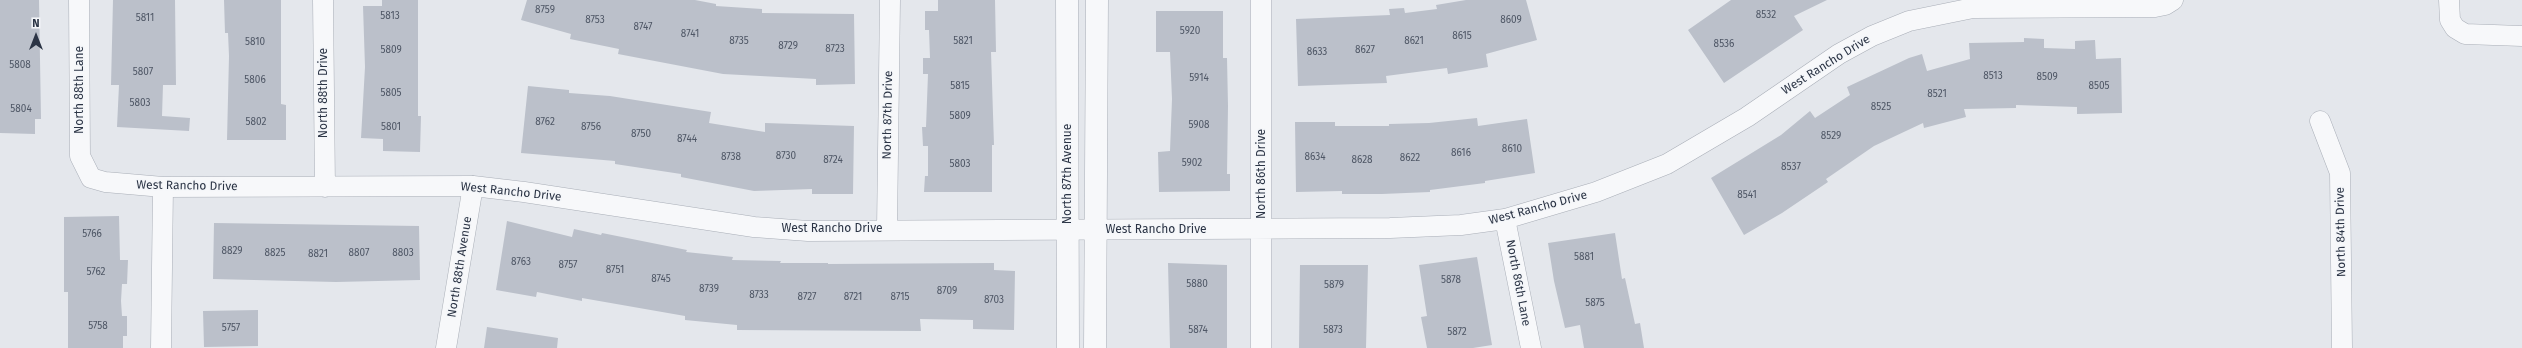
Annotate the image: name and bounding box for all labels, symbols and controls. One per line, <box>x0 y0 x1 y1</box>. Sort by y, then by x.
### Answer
house number: 8759 <box>535 4 555 16</box>
house number: 8532 <box>1756 9 1776 21</box>
house number: 5813 <box>380 10 400 22</box>
house number: 5811 <box>136 12 154 24</box>
house number: 8753 <box>585 14 605 26</box>
house number: 8609 <box>1500 14 1522 26</box>
north arrow <box>16 16 56 56</box>
text: N <box>32 17 40 30</box>
house number: 8747 <box>634 21 652 33</box>
house number: 5920 <box>1180 25 1200 37</box>
house number: 8741 <box>681 28 699 40</box>
house number: 8615 <box>1452 30 1472 42</box>
street label: West Rancho Drive <box>1779 32 1873 98</box>
house number: 8735 <box>729 35 749 47</box>
house number: 5821 <box>953 35 973 47</box>
house number: 8621 <box>1404 35 1424 47</box>
house number: 5810 <box>245 36 265 48</box>
house number: 8536 <box>1714 38 1734 50</box>
house number: 8729 <box>778 40 798 52</box>
house number: 8723 <box>825 43 845 55</box>
house number: 5809 <box>380 44 402 56</box>
house number: 8627 <box>1355 44 1375 56</box>
street label: North 88th Lane <box>73 46 87 134</box>
house number: 8633 <box>1307 46 1327 58</box>
street label: North 88th Drive <box>317 48 331 138</box>
house number: 5808 <box>9 59 31 71</box>
house number: 5807 <box>133 66 153 78</box>
street label: North 87th Drive <box>880 70 896 160</box>
house number: 8513 <box>1983 70 2003 82</box>
house number: 8509 <box>2036 71 2058 83</box>
house number: 5914 <box>1189 72 1209 84</box>
house number: 5806 <box>244 74 266 86</box>
house number: 5815 <box>950 80 970 92</box>
house number: 8505 <box>2088 80 2110 92</box>
house number: 5805 <box>380 87 402 99</box>
house number: 8521 <box>1927 88 1947 100</box>
house number: 5803 <box>130 97 150 109</box>
house number: 8525 <box>1871 101 1891 113</box>
house number: 5804 <box>10 103 32 115</box>
house number: 5809 <box>949 110 971 122</box>
house number: 5802 <box>246 116 266 128</box>
house number: 8762 <box>535 116 555 128</box>
house number: 5908 <box>1188 119 1210 131</box>
house number: 5801 <box>381 121 401 133</box>
house number: 8756 <box>581 121 601 133</box>
street label: North 87th Avenue <box>1061 124 1075 224</box>
house number: 8750 <box>631 128 651 140</box>
street label: North 86th Drive <box>1255 129 1269 219</box>
house number: 8529 <box>1821 130 1841 142</box>
house number: 8744 <box>677 133 697 145</box>
house number: 8610 <box>1502 143 1522 155</box>
house number: 8616 <box>1451 147 1471 159</box>
house number: 8730 <box>776 150 796 162</box>
house number: 8738 <box>721 151 741 163</box>
house number: 8634 <box>1305 151 1325 163</box>
house number: 8622 <box>1400 152 1420 164</box>
house number: 8724 <box>823 154 843 166</box>
house number: 8628 <box>1351 154 1373 166</box>
house number: 5902 <box>1182 157 1202 169</box>
house number: 5803 <box>950 158 970 170</box>
house number: 8537 <box>1781 161 1801 173</box>
street label: West Rancho Drive <box>136 178 238 194</box>
street label: West Rancho Drive <box>460 180 562 204</box>
street label: North 84th Drive <box>2333 187 2349 277</box>
street label: West Rancho Drive <box>1487 188 1589 228</box>
house number: 8541 <box>1737 189 1757 201</box>
street label: North 88th Avenue <box>445 216 475 318</box>
street label: West Rancho Drive <box>781 222 883 236</box>
street label: West Rancho Drive <box>1105 223 1207 237</box>
house number: 5766 <box>82 228 102 240</box>
street label: North 86th Lane <box>1503 238 1533 328</box>
house number: 8829 <box>221 245 243 257</box>
house number: 8825 <box>265 247 285 259</box>
house number: 8807 <box>349 247 369 259</box>
house number: 8803 <box>392 247 414 259</box>
house number: 8821 <box>308 248 328 260</box>
house number: 5881 <box>1574 251 1594 263</box>
house number: 8763 <box>511 256 531 268</box>
house number: 8757 <box>559 259 577 271</box>
house number: 8751 <box>606 264 624 276</box>
house number: 5762 <box>86 266 106 278</box>
house number: 8745 <box>651 273 671 285</box>
house number: 5878 <box>1441 274 1461 286</box>
house number: 5880 <box>1186 278 1208 290</box>
house number: 5879 <box>1324 279 1344 291</box>
house number: 8739 <box>699 283 719 295</box>
house number: 8709 <box>937 285 957 297</box>
house number: 8733 <box>749 289 769 301</box>
house number: 8727 <box>798 291 816 303</box>
house number: 8721 <box>844 291 862 303</box>
house number: 8715 <box>891 291 909 303</box>
house number: 8703 <box>984 294 1004 306</box>
house number: 5875 <box>1585 297 1605 309</box>
house number: 5758 <box>88 320 108 332</box>
house number: 5757 <box>222 322 240 334</box>
house number: 5874 <box>1188 324 1208 336</box>
house number: 5873 <box>1323 324 1343 336</box>
house number: 5872 <box>1447 326 1467 338</box>

